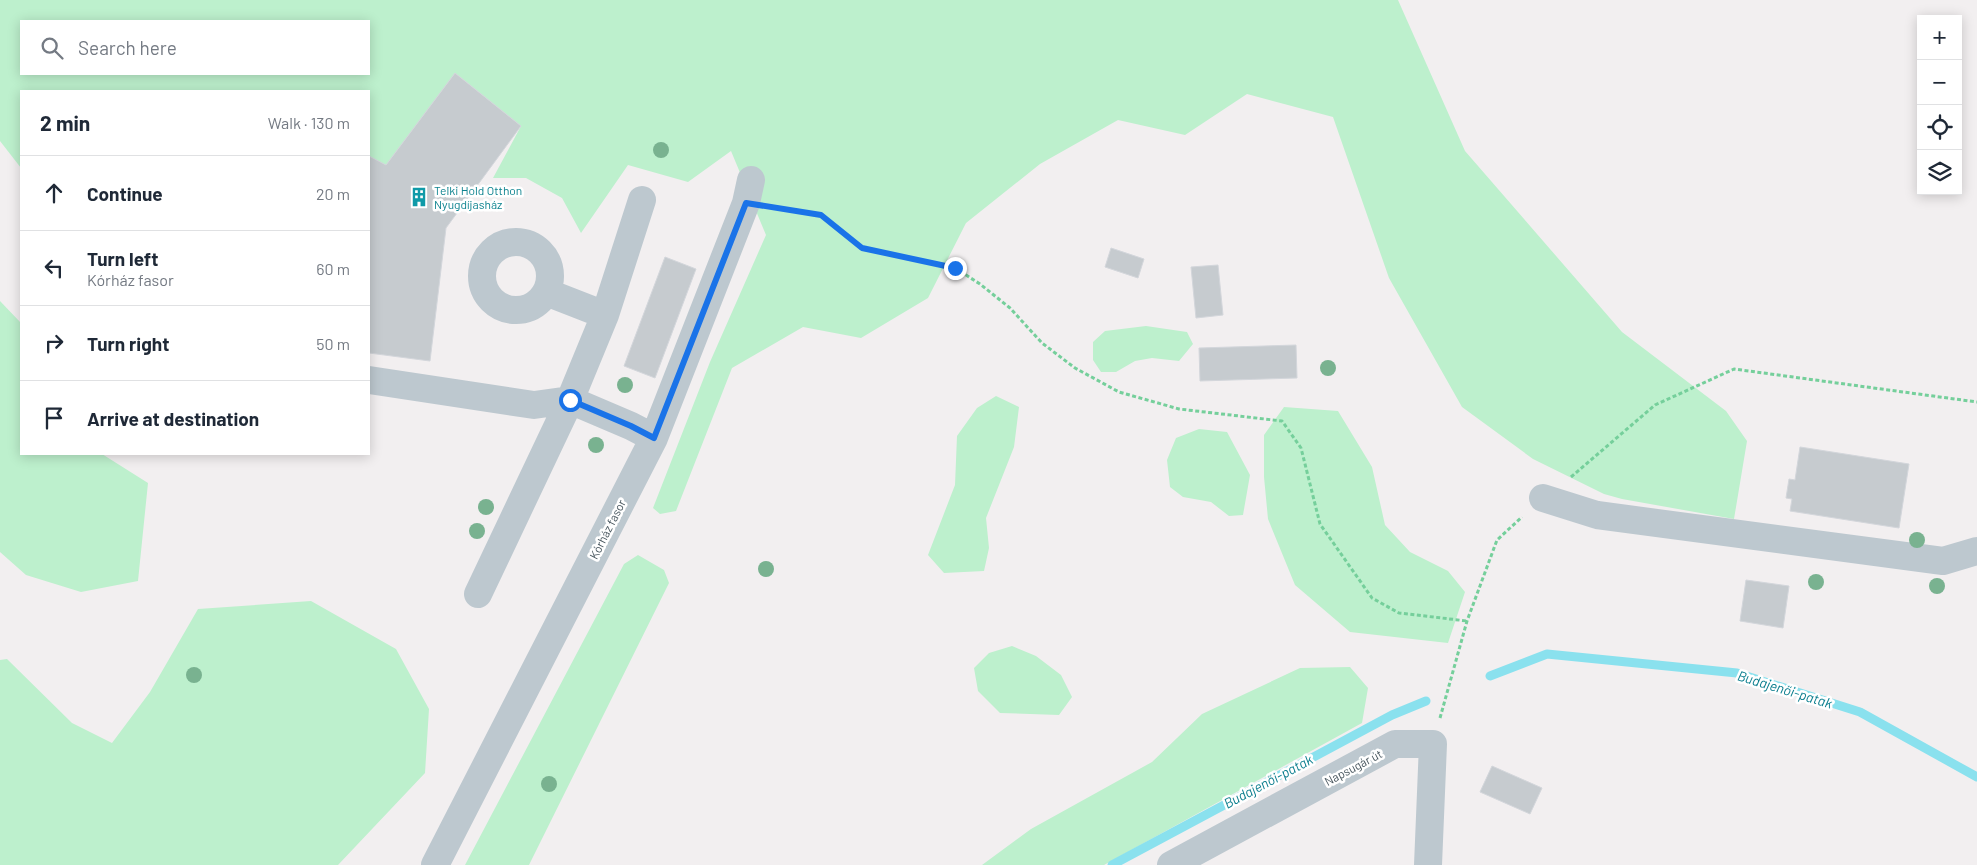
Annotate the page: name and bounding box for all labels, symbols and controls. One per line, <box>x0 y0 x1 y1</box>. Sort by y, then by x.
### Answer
map controls <box>1917 15 1962 195</box>
button: + <box>1917 15 1962 60</box>
search box <box>20 20 370 75</box>
icon: search <box>38 34 66 62</box>
text: Search here <box>78 36 177 59</box>
button: − <box>1917 60 1962 105</box>
button: locate <box>1917 105 1962 150</box>
text: 2 min <box>40 110 90 135</box>
text: Walk · 130 m <box>268 113 350 132</box>
button: layers <box>1917 150 1962 195</box>
icon: ahead <box>40 179 68 207</box>
text: Continue <box>87 182 163 205</box>
place label: Telki Hold Otthon Nyugdíjasház <box>434 183 522 211</box>
text: 20 m <box>316 184 350 203</box>
building icon: Telki Hold Otthon Nyugdíjasház <box>408 186 430 208</box>
text: Turn left <box>87 247 158 270</box>
icon: left <box>40 254 68 282</box>
route end <box>944 257 967 280</box>
text: 60 m <box>316 259 350 278</box>
text: Kórház fasor <box>87 270 174 289</box>
icon: right <box>40 329 68 357</box>
text: Turn right <box>87 332 169 355</box>
text: 50 m <box>316 334 350 353</box>
route start <box>559 389 582 412</box>
icon: arrive <box>40 404 68 432</box>
text: Arrive at destination <box>87 407 259 430</box>
street label: Kórház fasor <box>586 496 628 561</box>
water label: Budajenői-patak <box>1736 666 1835 712</box>
street label: Napsugár út <box>1322 746 1384 788</box>
water label: Budajenői-patak <box>1221 750 1316 812</box>

